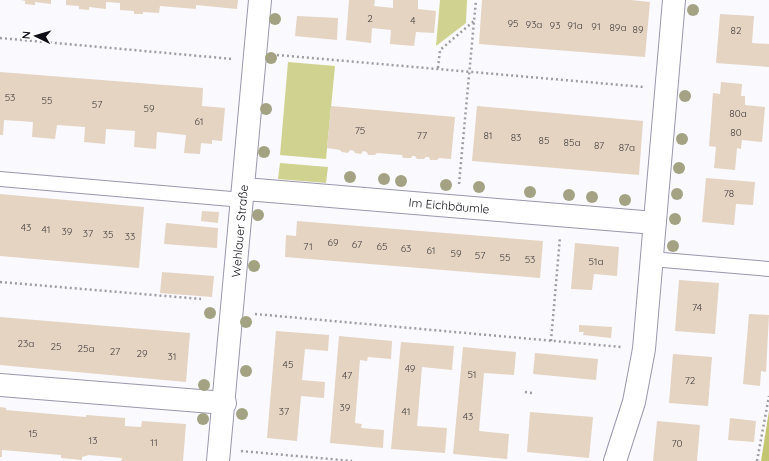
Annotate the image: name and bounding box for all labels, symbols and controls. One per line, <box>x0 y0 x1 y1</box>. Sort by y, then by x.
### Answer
house number: 2 <box>367 12 373 25</box>
house number: 4 <box>410 14 416 27</box>
north arrow <box>16 16 56 56</box>
house number: 95 <box>507 17 519 30</box>
house number: 93a <box>526 18 542 31</box>
house number: 93 <box>550 19 560 32</box>
house number: 91a <box>567 19 583 32</box>
house number: 91 <box>591 20 601 33</box>
house number: 89a <box>609 21 627 34</box>
house number: 89 <box>633 23 644 36</box>
house number: 82 <box>731 24 742 37</box>
text: N <box>19 30 33 40</box>
house number: 53 <box>5 91 15 104</box>
house number: 55 <box>42 94 52 107</box>
house number: 57 <box>92 98 102 111</box>
house number: 59 <box>143 102 155 115</box>
house number: 80a <box>729 107 747 120</box>
house number: 61 <box>194 115 204 128</box>
house number: 75 <box>355 124 365 137</box>
house number: 80 <box>730 126 742 139</box>
house number: 77 <box>417 129 427 142</box>
house number: 81 <box>483 129 493 142</box>
house number: 83 <box>511 131 521 144</box>
house number: 85 <box>539 134 549 147</box>
house number: 85a <box>564 136 580 149</box>
house number: 87 <box>594 139 604 152</box>
house number: 87a <box>619 141 635 154</box>
street label: Wehlauer Straße <box>228 184 251 278</box>
house number: 78 <box>724 187 734 200</box>
street label: Im Eichbäumle <box>408 194 490 217</box>
house number: 43 <box>21 221 31 234</box>
house number: 41 <box>42 223 50 236</box>
house number: 39 <box>62 225 73 238</box>
house number: 37 <box>83 227 93 240</box>
house number: 35 <box>103 228 113 241</box>
house number: 33 <box>125 230 135 243</box>
house number: 69 <box>328 236 339 249</box>
house number: 67 <box>352 238 362 251</box>
house number: 71 <box>303 240 313 253</box>
house number: 65 <box>377 240 387 253</box>
house number: 63 <box>401 242 411 255</box>
house number: 61 <box>426 244 436 257</box>
house number: 59 <box>450 247 462 260</box>
house number: 57 <box>475 249 485 262</box>
house number: 55 <box>500 251 510 264</box>
house number: 53 <box>525 253 535 266</box>
house number: 51a <box>588 255 604 268</box>
house number: 74 <box>692 301 702 314</box>
house number: 23a <box>18 337 34 350</box>
house number: 25 <box>51 340 62 353</box>
house number: 25a <box>77 342 95 355</box>
house number: 27 <box>110 345 120 358</box>
house number: 29 <box>136 347 148 360</box>
house number: 31 <box>168 350 176 363</box>
house number: 45 <box>283 358 293 371</box>
house number: 49 <box>405 362 416 375</box>
house number: 51 <box>467 368 477 381</box>
house number: 47 <box>342 369 352 382</box>
house number: 72 <box>685 374 696 387</box>
house number: 39 <box>340 401 351 414</box>
house number: 37 <box>279 405 289 418</box>
house number: 41 <box>402 405 410 418</box>
house number: 43 <box>463 410 473 423</box>
house number: 15 <box>28 427 38 440</box>
house number: 13 <box>89 434 97 447</box>
house number: 11 <box>150 436 158 449</box>
house number: 70 <box>671 437 683 450</box>

